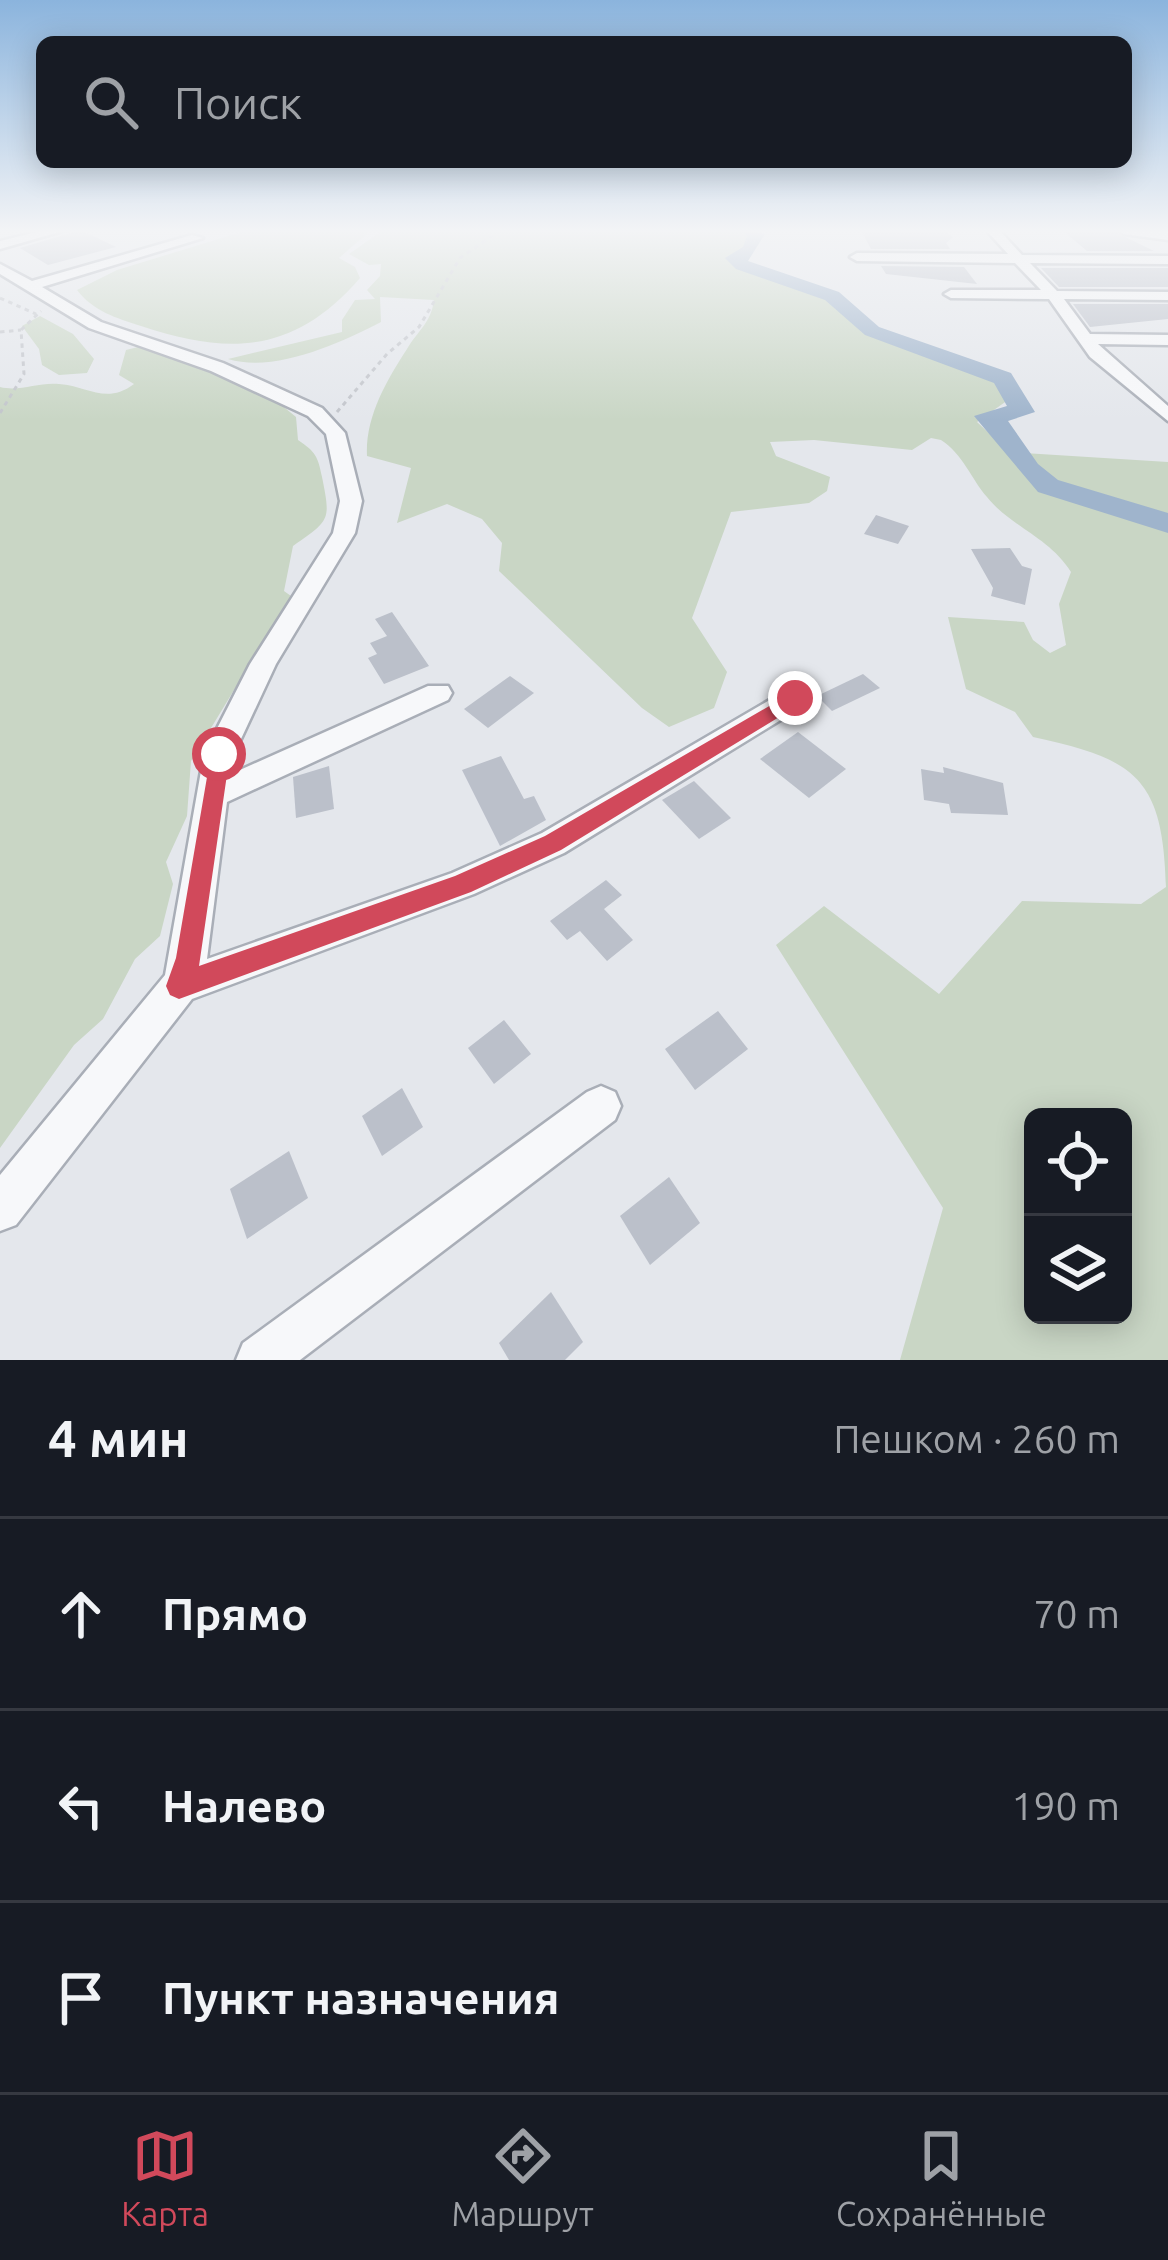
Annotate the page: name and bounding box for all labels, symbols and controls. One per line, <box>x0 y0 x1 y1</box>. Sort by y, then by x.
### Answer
search box <box>36 36 1132 168</box>
icon: search <box>78 69 144 135</box>
text: Поиск <box>174 77 302 128</box>
route end <box>768 671 822 725</box>
route start <box>192 727 246 781</box>
map controls <box>1024 1108 1132 1324</box>
button: locate <box>1024 1108 1132 1216</box>
button: layers <box>1024 1216 1132 1324</box>
text: 4 мин <box>48 1409 189 1467</box>
text: Пешком · 260 m <box>833 1417 1120 1460</box>
icon: ahead <box>48 1581 114 1647</box>
text: Прямо <box>162 1588 308 1639</box>
text: 70 m <box>1033 1592 1120 1635</box>
icon: left <box>48 1773 114 1839</box>
text: Налево <box>162 1780 326 1831</box>
text: 190 m <box>1011 1784 1120 1827</box>
icon: arrive <box>48 1965 114 2031</box>
text: Пункт назначения <box>162 1972 560 2023</box>
tab: Карта <box>121 2123 209 2232</box>
tab: Маршрут <box>451 2123 594 2232</box>
tab: Сохранённые <box>836 2123 1047 2232</box>

